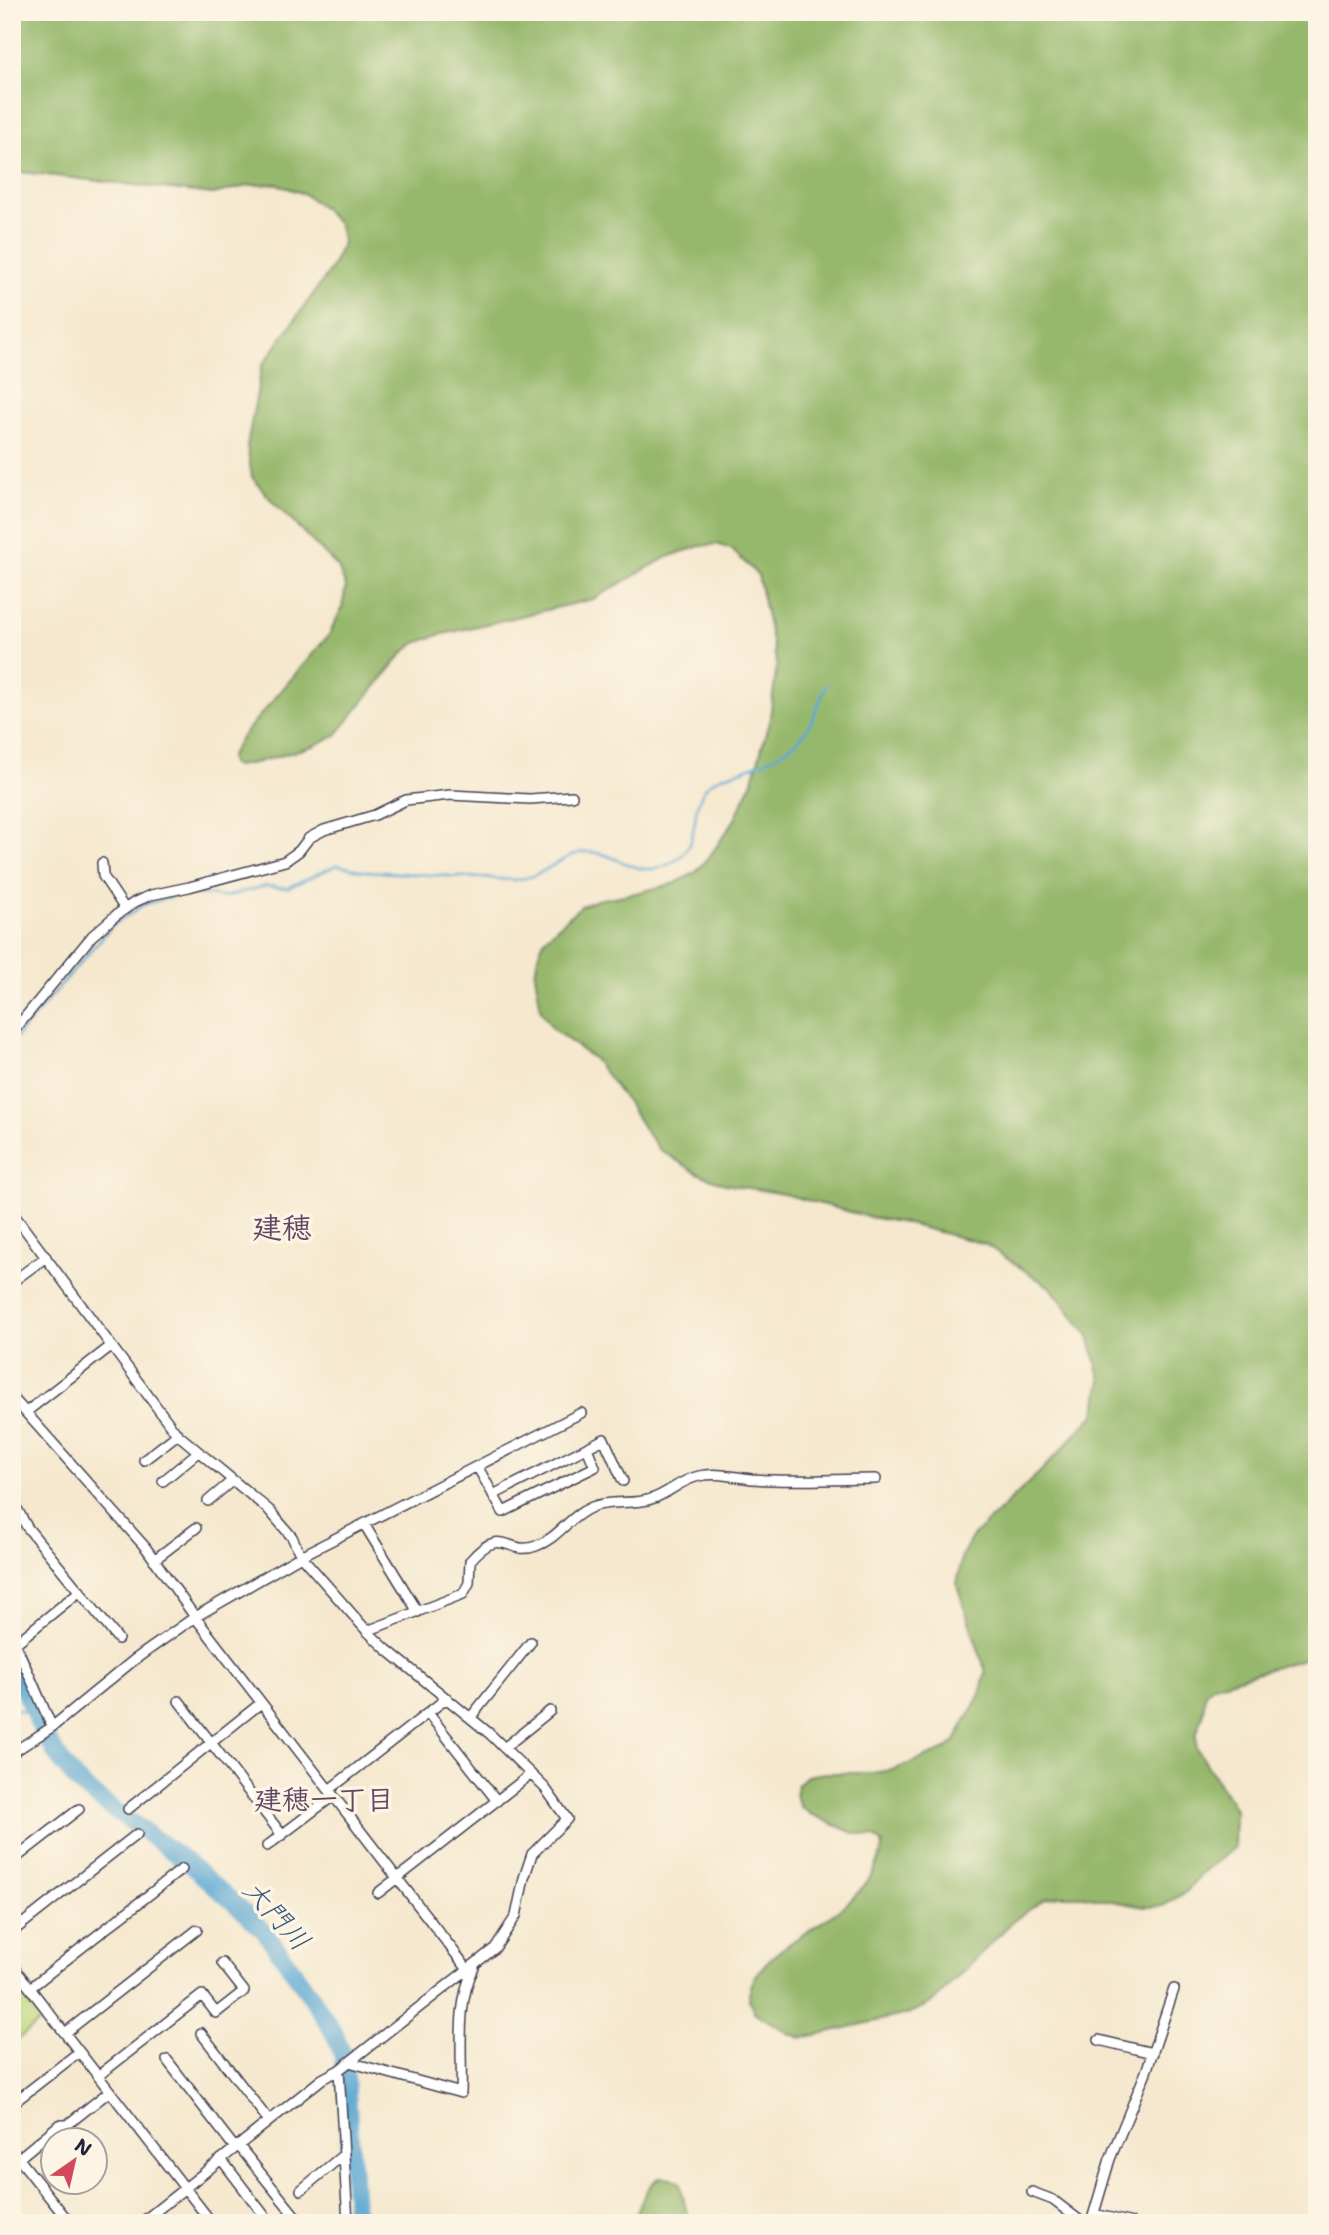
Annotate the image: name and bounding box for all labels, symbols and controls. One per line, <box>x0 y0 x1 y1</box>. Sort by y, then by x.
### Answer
district label: 建穂 <box>252 1207 312 1248</box>
district label: 建穂一丁目 <box>254 1780 394 1818</box>
water label: 大門川 <box>235 1871 319 1959</box>
north arrow <box>38 2126 108 2196</box>
text: N <box>70 2133 96 2162</box>

